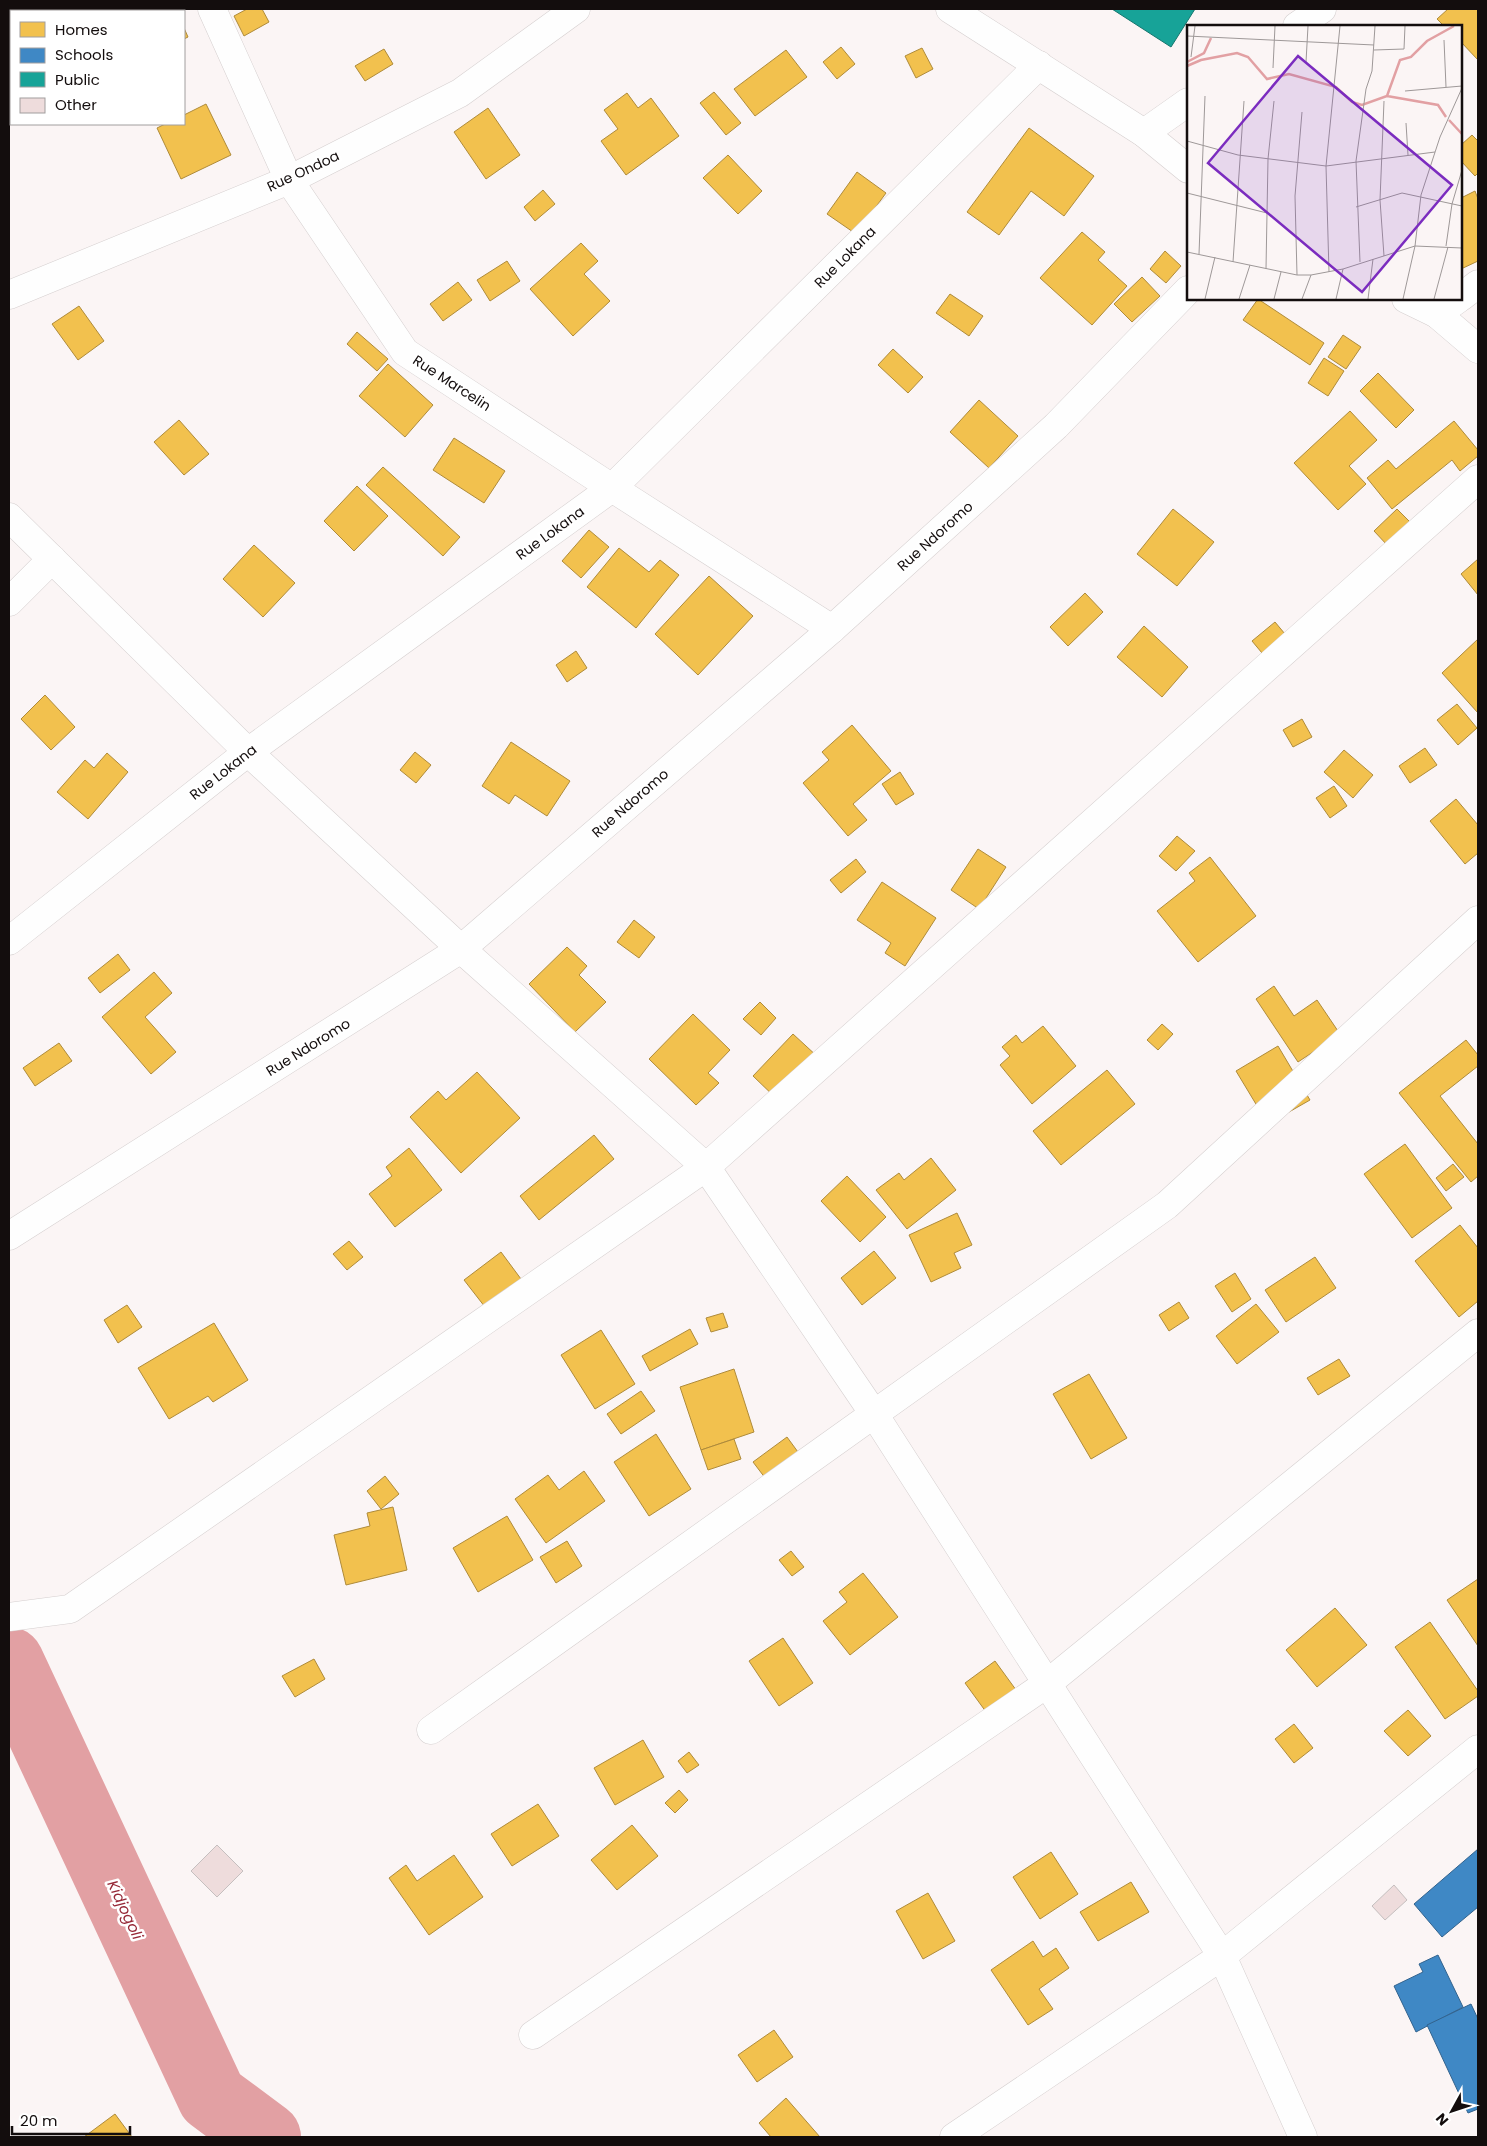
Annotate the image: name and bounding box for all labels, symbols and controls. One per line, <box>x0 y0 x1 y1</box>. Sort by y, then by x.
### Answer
legend <box>10 10 185 125</box>
text: Homes <box>55 19 108 40</box>
inset map <box>1187 25 1462 300</box>
text: Schools <box>55 44 113 65</box>
text: Public <box>55 69 100 90</box>
text: Other <box>55 94 97 115</box>
street label: Rue Ondoa <box>264 146 342 196</box>
street label: Rue Lokana <box>810 222 880 292</box>
street label: Rue Marcelin <box>409 350 495 416</box>
street label: Rue Ndoromo <box>893 497 977 575</box>
street label: Rue Lokana <box>512 501 588 565</box>
street label: Rue Lokana <box>185 739 261 805</box>
street label: Rue Ndoromo <box>587 764 673 842</box>
street label: Rue Ndoromo <box>262 1013 354 1081</box>
water label: Kidjogoli <box>103 1877 148 1943</box>
north arrow <box>1427 2086 1477 2136</box>
scale bar <box>12 2104 130 2136</box>
text: N <box>1431 2109 1453 2130</box>
text: 20 m <box>20 2110 58 2131</box>

